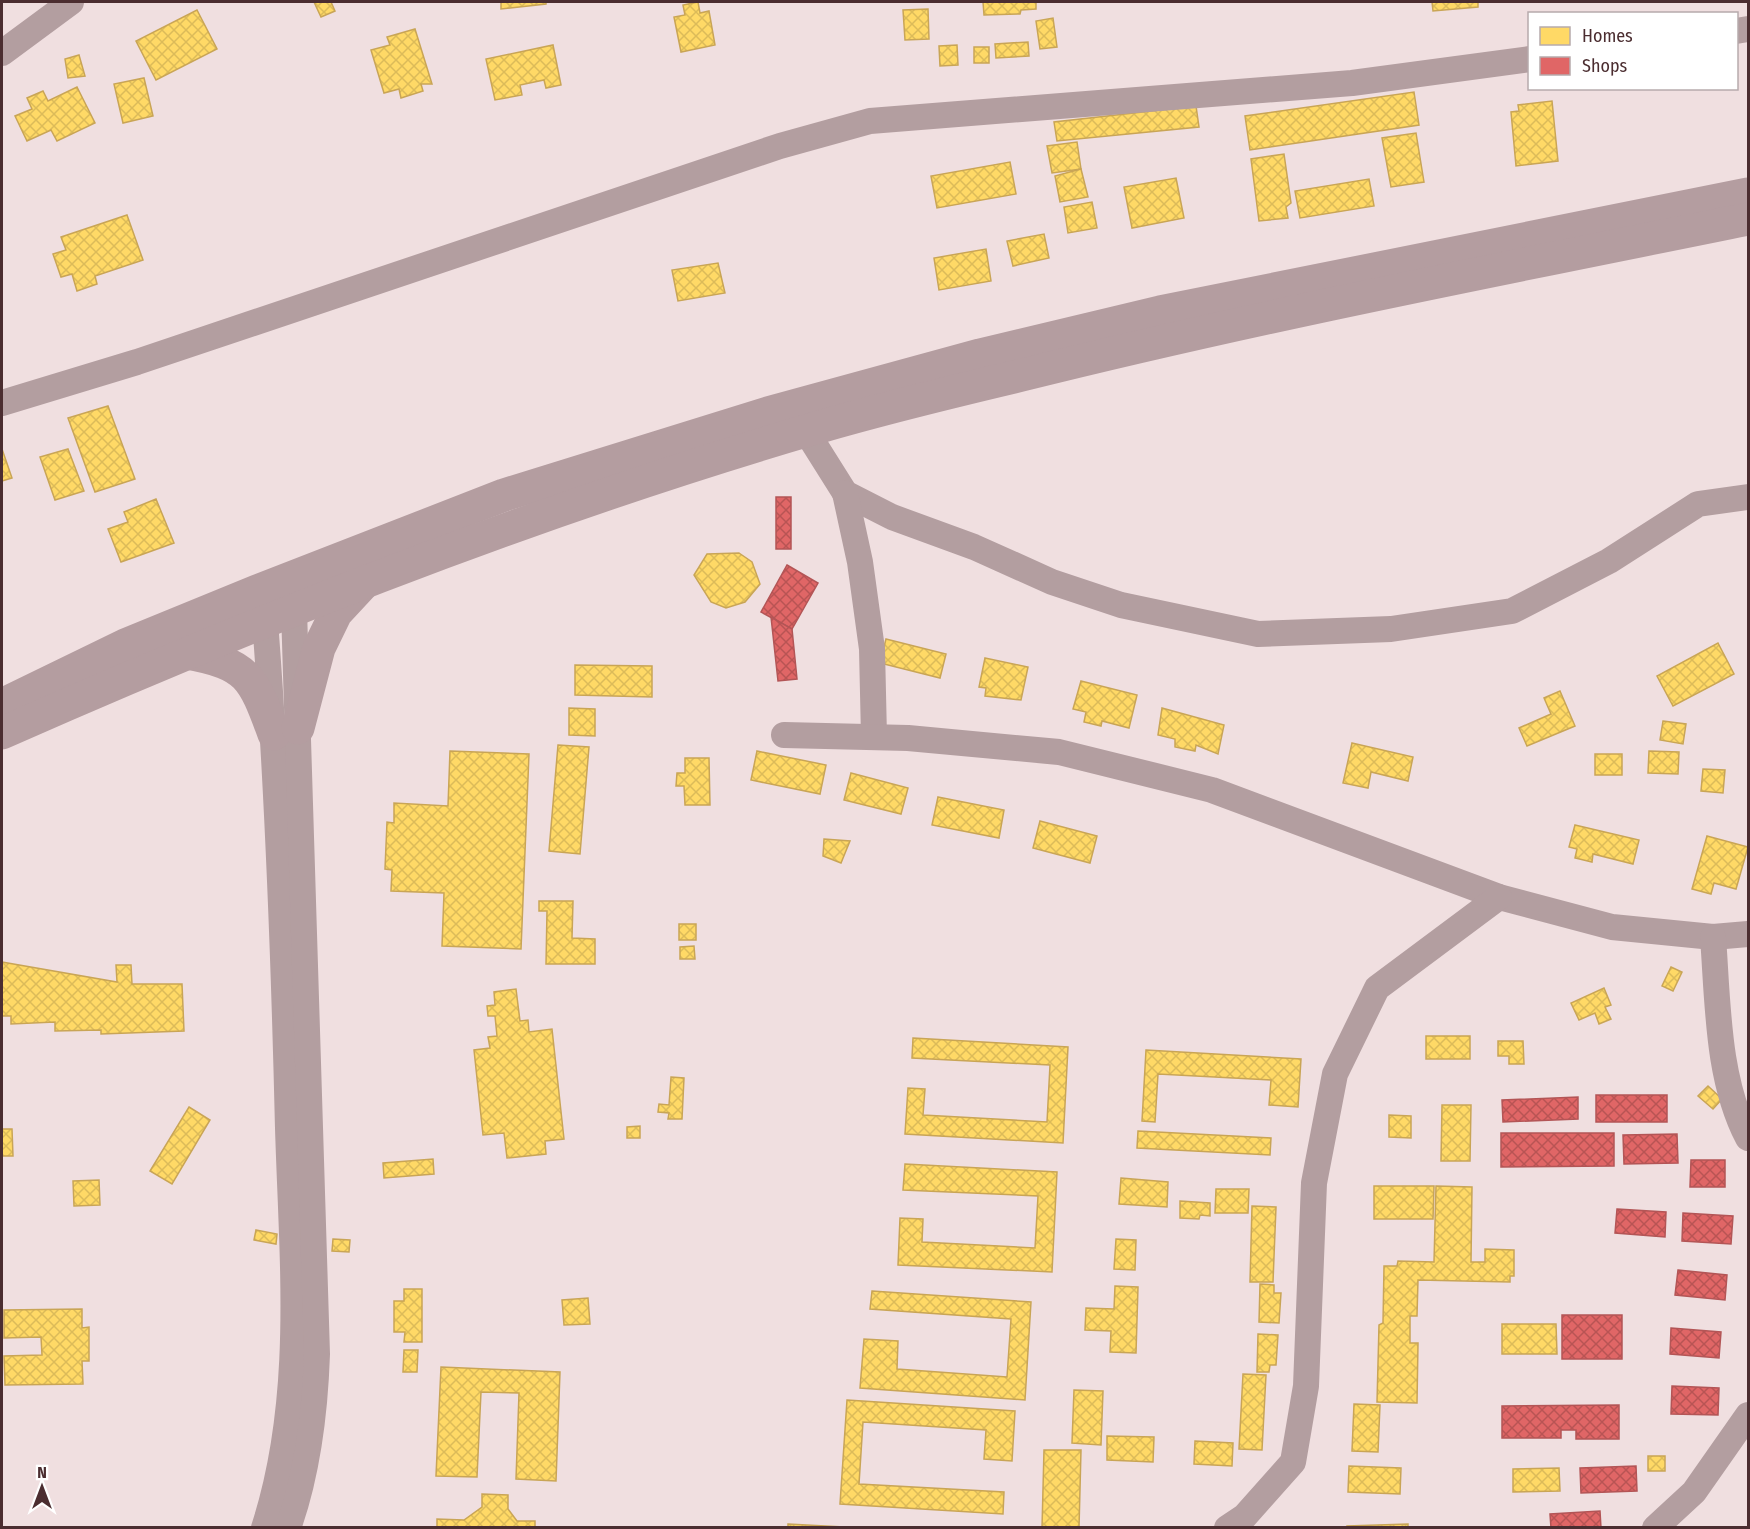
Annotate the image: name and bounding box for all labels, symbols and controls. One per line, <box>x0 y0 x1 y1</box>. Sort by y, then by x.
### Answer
legend <box>1528 12 1738 90</box>
text: Homes <box>1582 25 1633 47</box>
text: Shops <box>1582 55 1627 77</box>
north arrow <box>12 1457 72 1517</box>
text: N <box>37 1463 47 1482</box>

